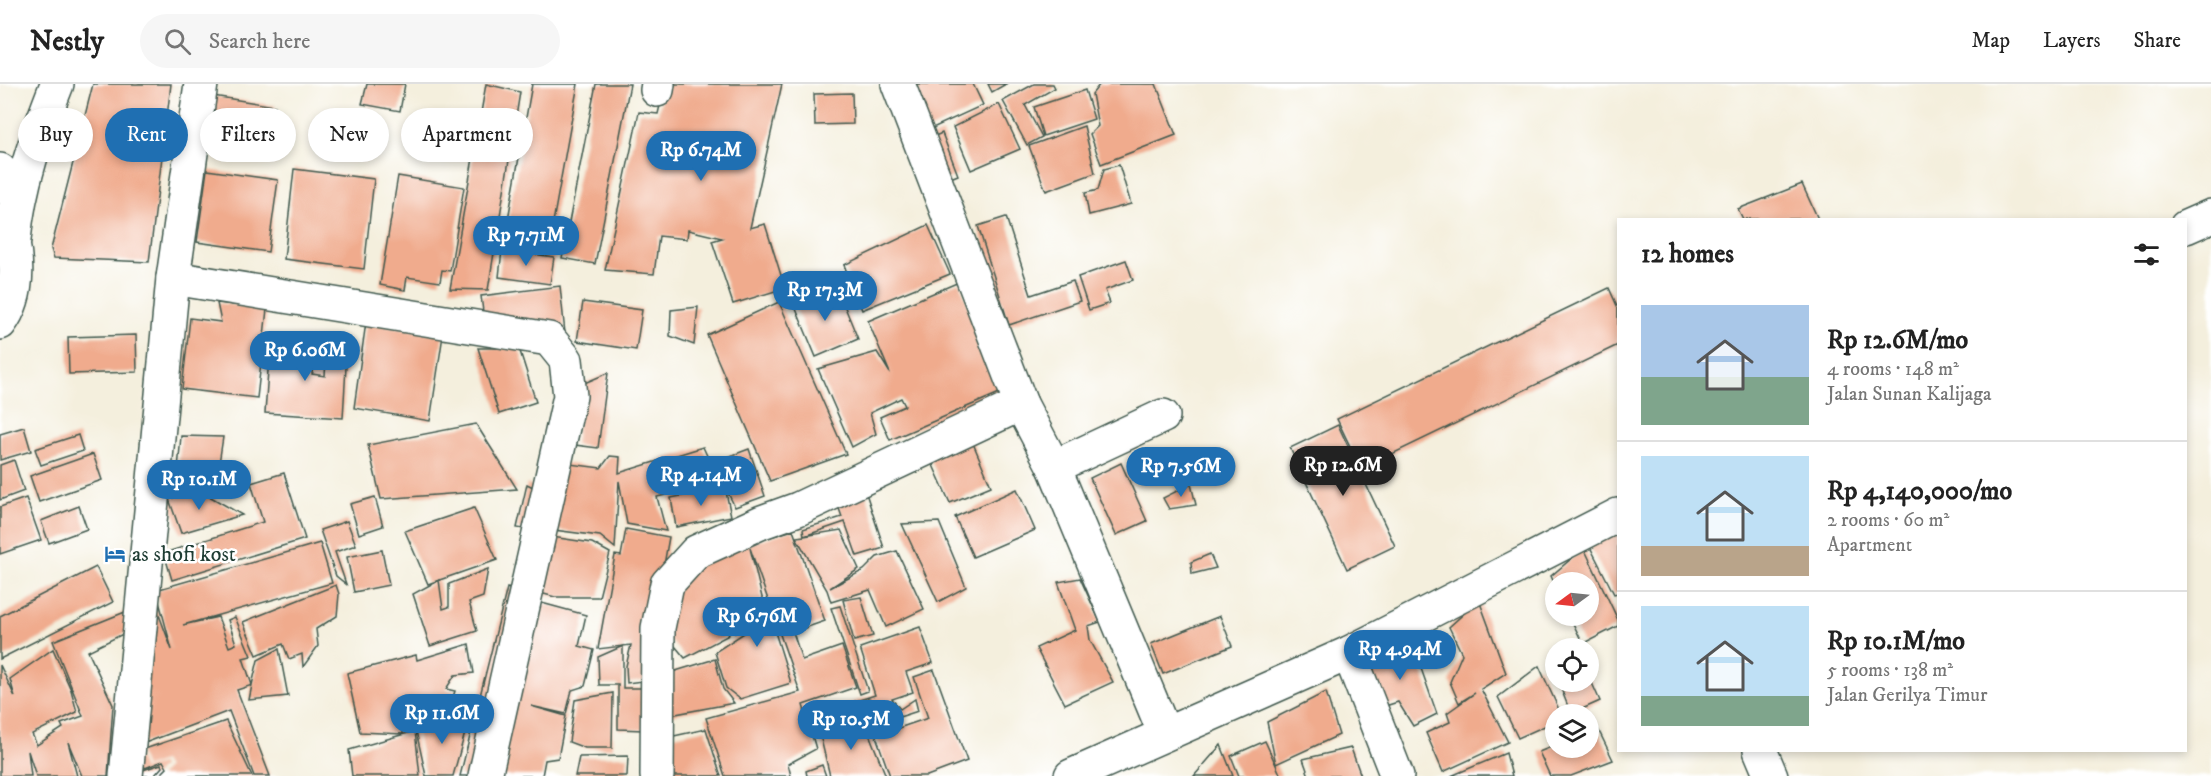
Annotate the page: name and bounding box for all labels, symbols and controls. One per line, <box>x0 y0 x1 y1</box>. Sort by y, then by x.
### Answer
search box <box>140 14 560 68</box>
text: Nestly <box>30 24 104 59</box>
icon: search <box>161 25 194 58</box>
text: Search here <box>209 28 310 55</box>
text: Map <box>1971 28 2010 54</box>
text: Layers <box>2043 28 2101 54</box>
text: Share <box>2134 28 2181 54</box>
chip: Buy <box>18 108 93 162</box>
chip: Rent <box>105 108 188 162</box>
chip: Filters <box>200 108 296 162</box>
chip: New <box>308 108 389 162</box>
chip: Apartment <box>401 108 533 162</box>
pin: Rp 6.74M <box>639 131 763 182</box>
text: Rp 6.74M <box>660 138 742 163</box>
pin: Rp 7.71M <box>464 216 588 267</box>
text: Rp 7.71M <box>487 223 565 248</box>
text: 12 homes <box>1641 238 1734 271</box>
icon: filters <box>2130 238 2163 271</box>
pin: Rp 17.3M <box>763 271 887 322</box>
text: Rp 17.3M <box>787 278 863 303</box>
text: Rp 12.6M/mo <box>1827 324 1968 357</box>
icon: home <box>1689 329 1761 401</box>
pin: Rp 6.06M <box>243 331 367 382</box>
text: Rp 6.06M <box>264 338 346 363</box>
text: 4 rooms · 148 m² <box>1827 357 1959 382</box>
text: Jalan Sunan Kalijaga <box>1827 382 1991 407</box>
pin: Rp 12.6M <box>1281 446 1405 497</box>
pin: Rp 7.56M <box>1119 447 1243 498</box>
text: Rp 12.6M <box>1304 453 1382 478</box>
text: Rp 7.56M <box>1140 454 1222 479</box>
pin: Rp 4.14M <box>639 456 763 507</box>
pin: Rp 10.1M <box>137 460 261 511</box>
text: Rp 4.14M <box>660 463 742 488</box>
text: Rp 10.1M <box>161 467 237 492</box>
text: Rp 4,140,000/mo <box>1827 475 2012 508</box>
icon: home <box>1689 480 1761 552</box>
text: 2 rooms · 60 m² <box>1827 508 1949 533</box>
text: Apartment <box>1827 533 1912 558</box>
place label: as shofi kost <box>132 541 236 568</box>
hotel icon: as shofi kost <box>103 542 127 566</box>
north arrow <box>1545 572 1599 626</box>
map controls <box>1545 572 1599 758</box>
pin: Rp 6.76M <box>695 597 819 648</box>
text: Rp 6.76M <box>717 604 797 629</box>
text: Rp 10.1M/mo <box>1827 625 1965 658</box>
pin: Rp 4.94M <box>1338 630 1462 681</box>
icon: home <box>1689 630 1761 702</box>
text: Rp 4.94M <box>1358 637 1442 662</box>
button: locate <box>1545 638 1599 692</box>
text: 5 rooms · 138 m² <box>1827 658 1953 683</box>
text: Jalan Gerilya Timur <box>1827 683 1987 708</box>
pin: Rp 11.6M <box>380 694 504 745</box>
pin: Rp 10.5M <box>789 700 913 751</box>
text: Rp 11.6M <box>404 701 480 726</box>
button: layers <box>1545 704 1599 758</box>
text: Rp 10.5M <box>812 707 890 732</box>

